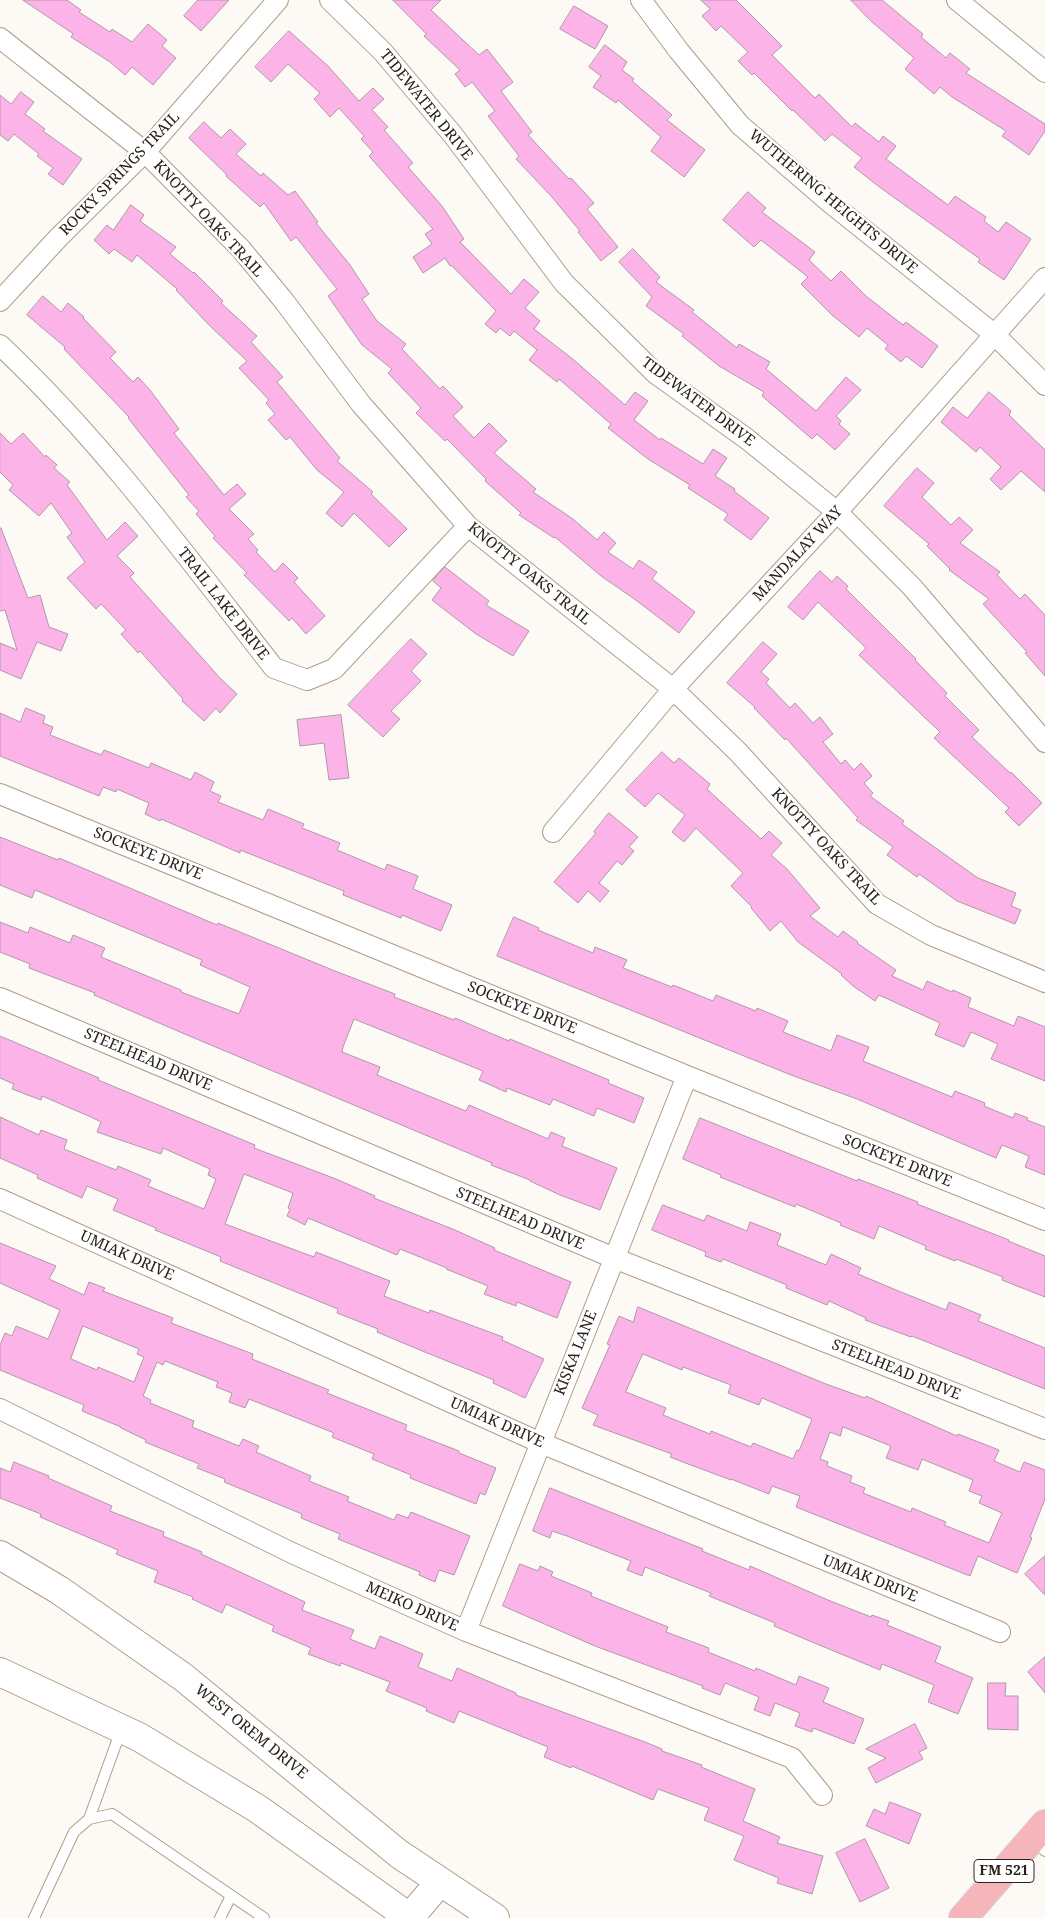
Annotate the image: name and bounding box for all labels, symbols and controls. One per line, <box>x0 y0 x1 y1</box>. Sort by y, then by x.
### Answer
street label: TIDEWATER DRIVE <box>376 46 476 164</box>
street label: ROCKY SPRINGS TRAIL <box>56 108 184 240</box>
street label: WUTHERING HEIGHTS DRIVE <box>745 126 921 278</box>
street label: KNOTTY OAKS TRAIL <box>149 157 267 281</box>
street label: TIDEWATER DRIVE <box>638 354 758 450</box>
street label: MANDALAY WAY <box>749 503 847 605</box>
street label: KNOTTY OAKS TRAIL <box>464 519 594 629</box>
street label: TRAIL LAKE DRIVE <box>174 544 272 664</box>
street label: KNOTTY OAKS TRAIL <box>767 785 885 909</box>
street label: SOCKEYE DRIVE <box>91 824 205 884</box>
street label: SOCKEYE DRIVE <box>465 978 579 1038</box>
street label: STEELHEAD DRIVE <box>81 1025 215 1095</box>
street label: SOCKEYE DRIVE <box>840 1131 954 1191</box>
street label: STEELHEAD DRIVE <box>453 1184 587 1254</box>
street label: UMIAK DRIVE <box>77 1227 177 1285</box>
street label: KISKA LANE <box>551 1308 601 1398</box>
street label: STEELHEAD DRIVE <box>829 1336 963 1404</box>
street label: UMIAK DRIVE <box>447 1394 547 1452</box>
street label: UMIAK DRIVE <box>820 1552 920 1606</box>
street label: MEIKO DRIVE <box>363 1578 461 1636</box>
street label: WEST OREM DRIVE <box>191 1681 311 1783</box>
road number: FM 521 <box>974 1860 1034 1882</box>

